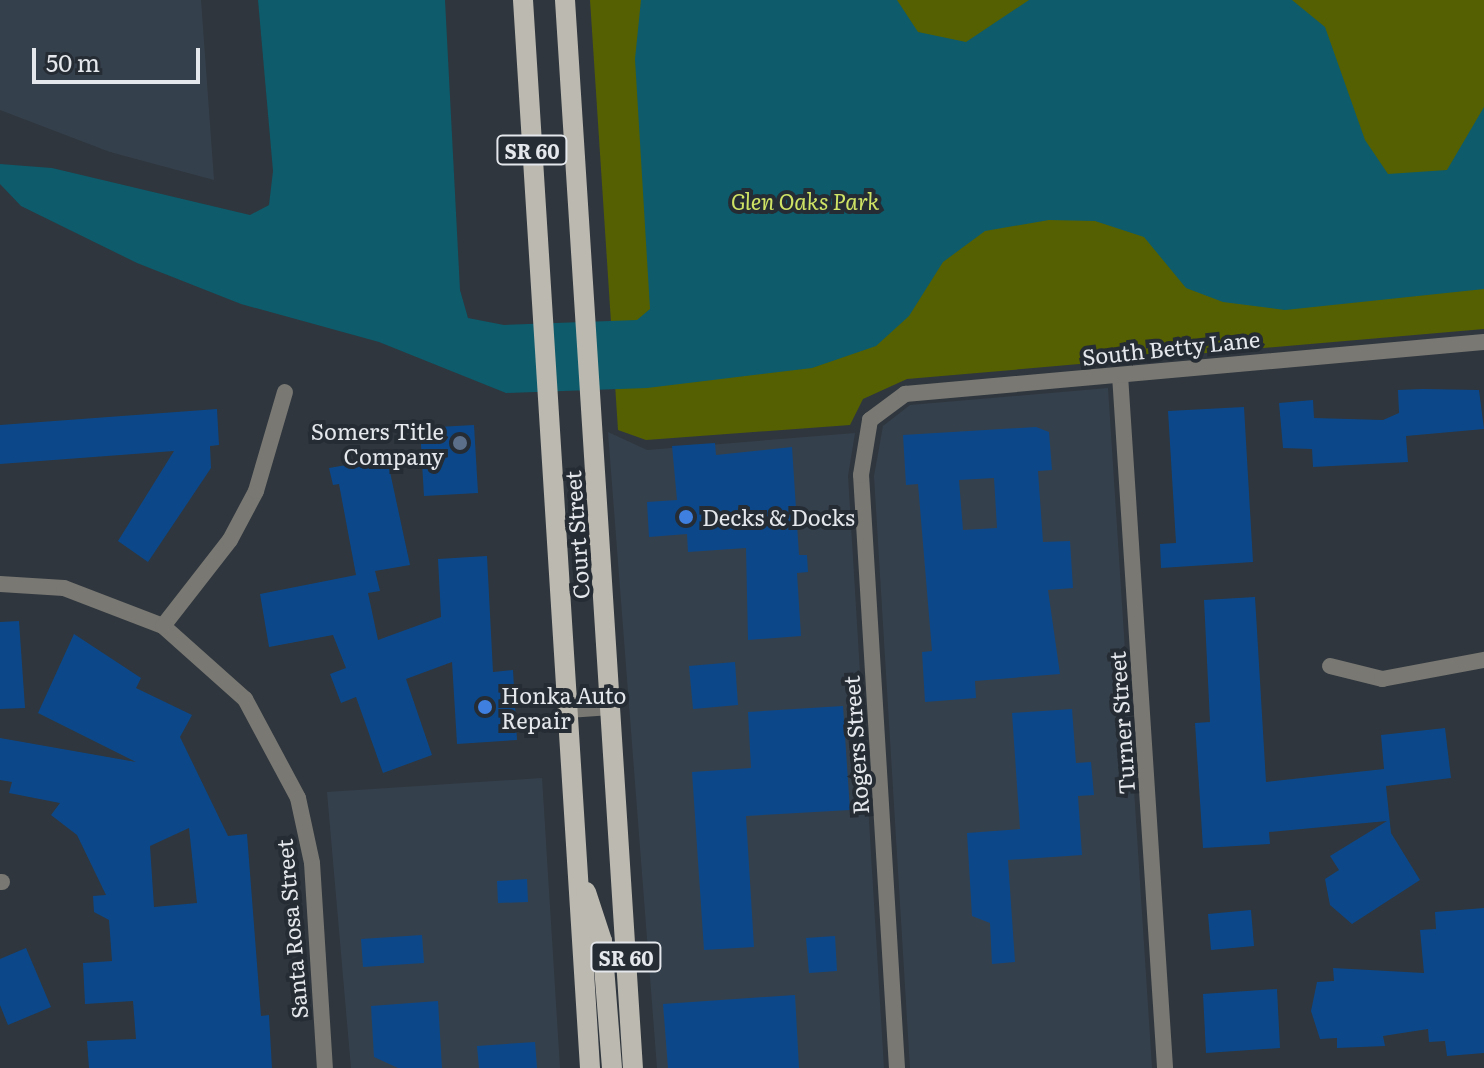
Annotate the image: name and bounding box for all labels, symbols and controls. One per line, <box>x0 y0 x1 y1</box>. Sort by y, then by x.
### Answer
scale bar <box>36 32 204 82</box>
text: 50 m <box>46 44 100 79</box>
road number: SR 60 <box>496 134 568 166</box>
park label: Glen Oaks Park <box>731 188 879 214</box>
street label: South Betty Lane <box>1081 325 1261 369</box>
place label: Somers Title Company <box>311 417 444 468</box>
marker: Somers Title Company <box>451 434 469 452</box>
street label: Court Street <box>558 470 594 600</box>
place label: Decks & Docks <box>702 504 855 530</box>
marker: Decks & Docks <box>677 508 695 526</box>
street label: Turner Street <box>1103 650 1139 796</box>
street label: Rogers Street <box>837 675 873 815</box>
place label: Honka Auto Repair <box>501 681 626 732</box>
marker: Honka Auto Repair <box>476 698 494 716</box>
street label: Santa Rosa Street <box>270 838 312 1020</box>
road number: SR 60 <box>590 941 662 973</box>

